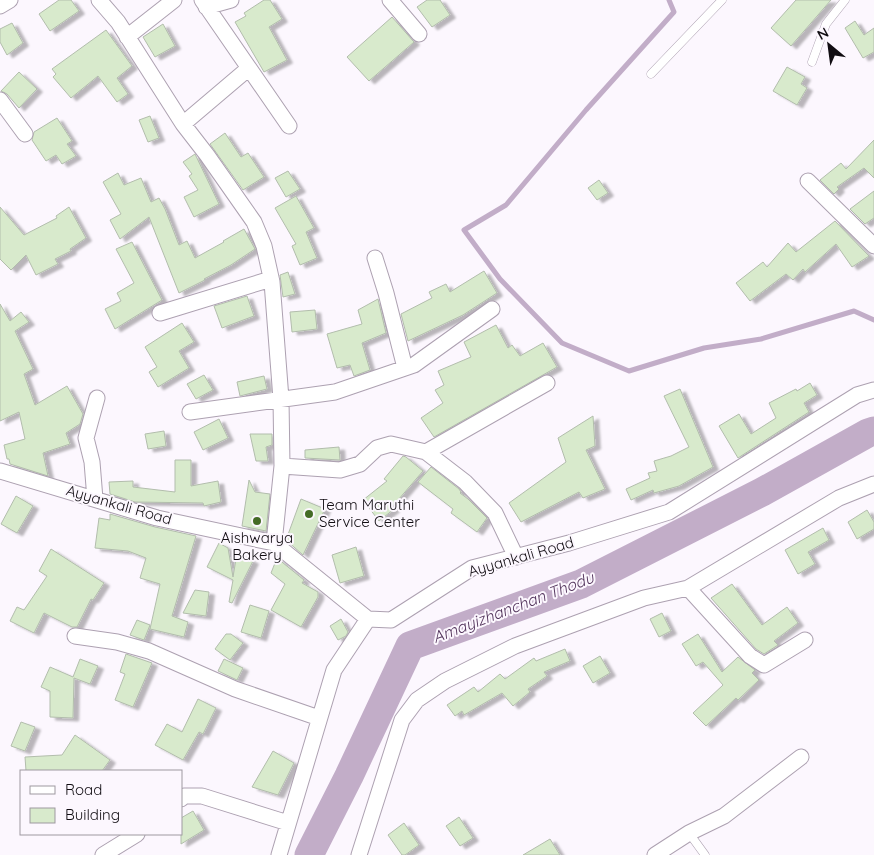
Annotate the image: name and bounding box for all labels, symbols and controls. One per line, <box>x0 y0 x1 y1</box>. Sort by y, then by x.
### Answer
north arrow <box>804 20 854 70</box>
text: N <box>814 23 832 44</box>
street label: Ayyankali Road <box>64 480 174 529</box>
place label: Team Maruthi Service Center <box>319 495 420 531</box>
marker: Team Maruthi Service Center <box>303 508 315 520</box>
marker: Aishwarya Bakery <box>251 515 263 527</box>
place label: Aishwarya Bakery <box>221 528 293 564</box>
street label: Ayyankali Road <box>466 532 576 581</box>
water label: Amayizhanchan Thodu <box>430 567 597 647</box>
legend <box>20 770 182 835</box>
text: Road <box>65 780 102 799</box>
text: Building <box>65 805 120 824</box>

